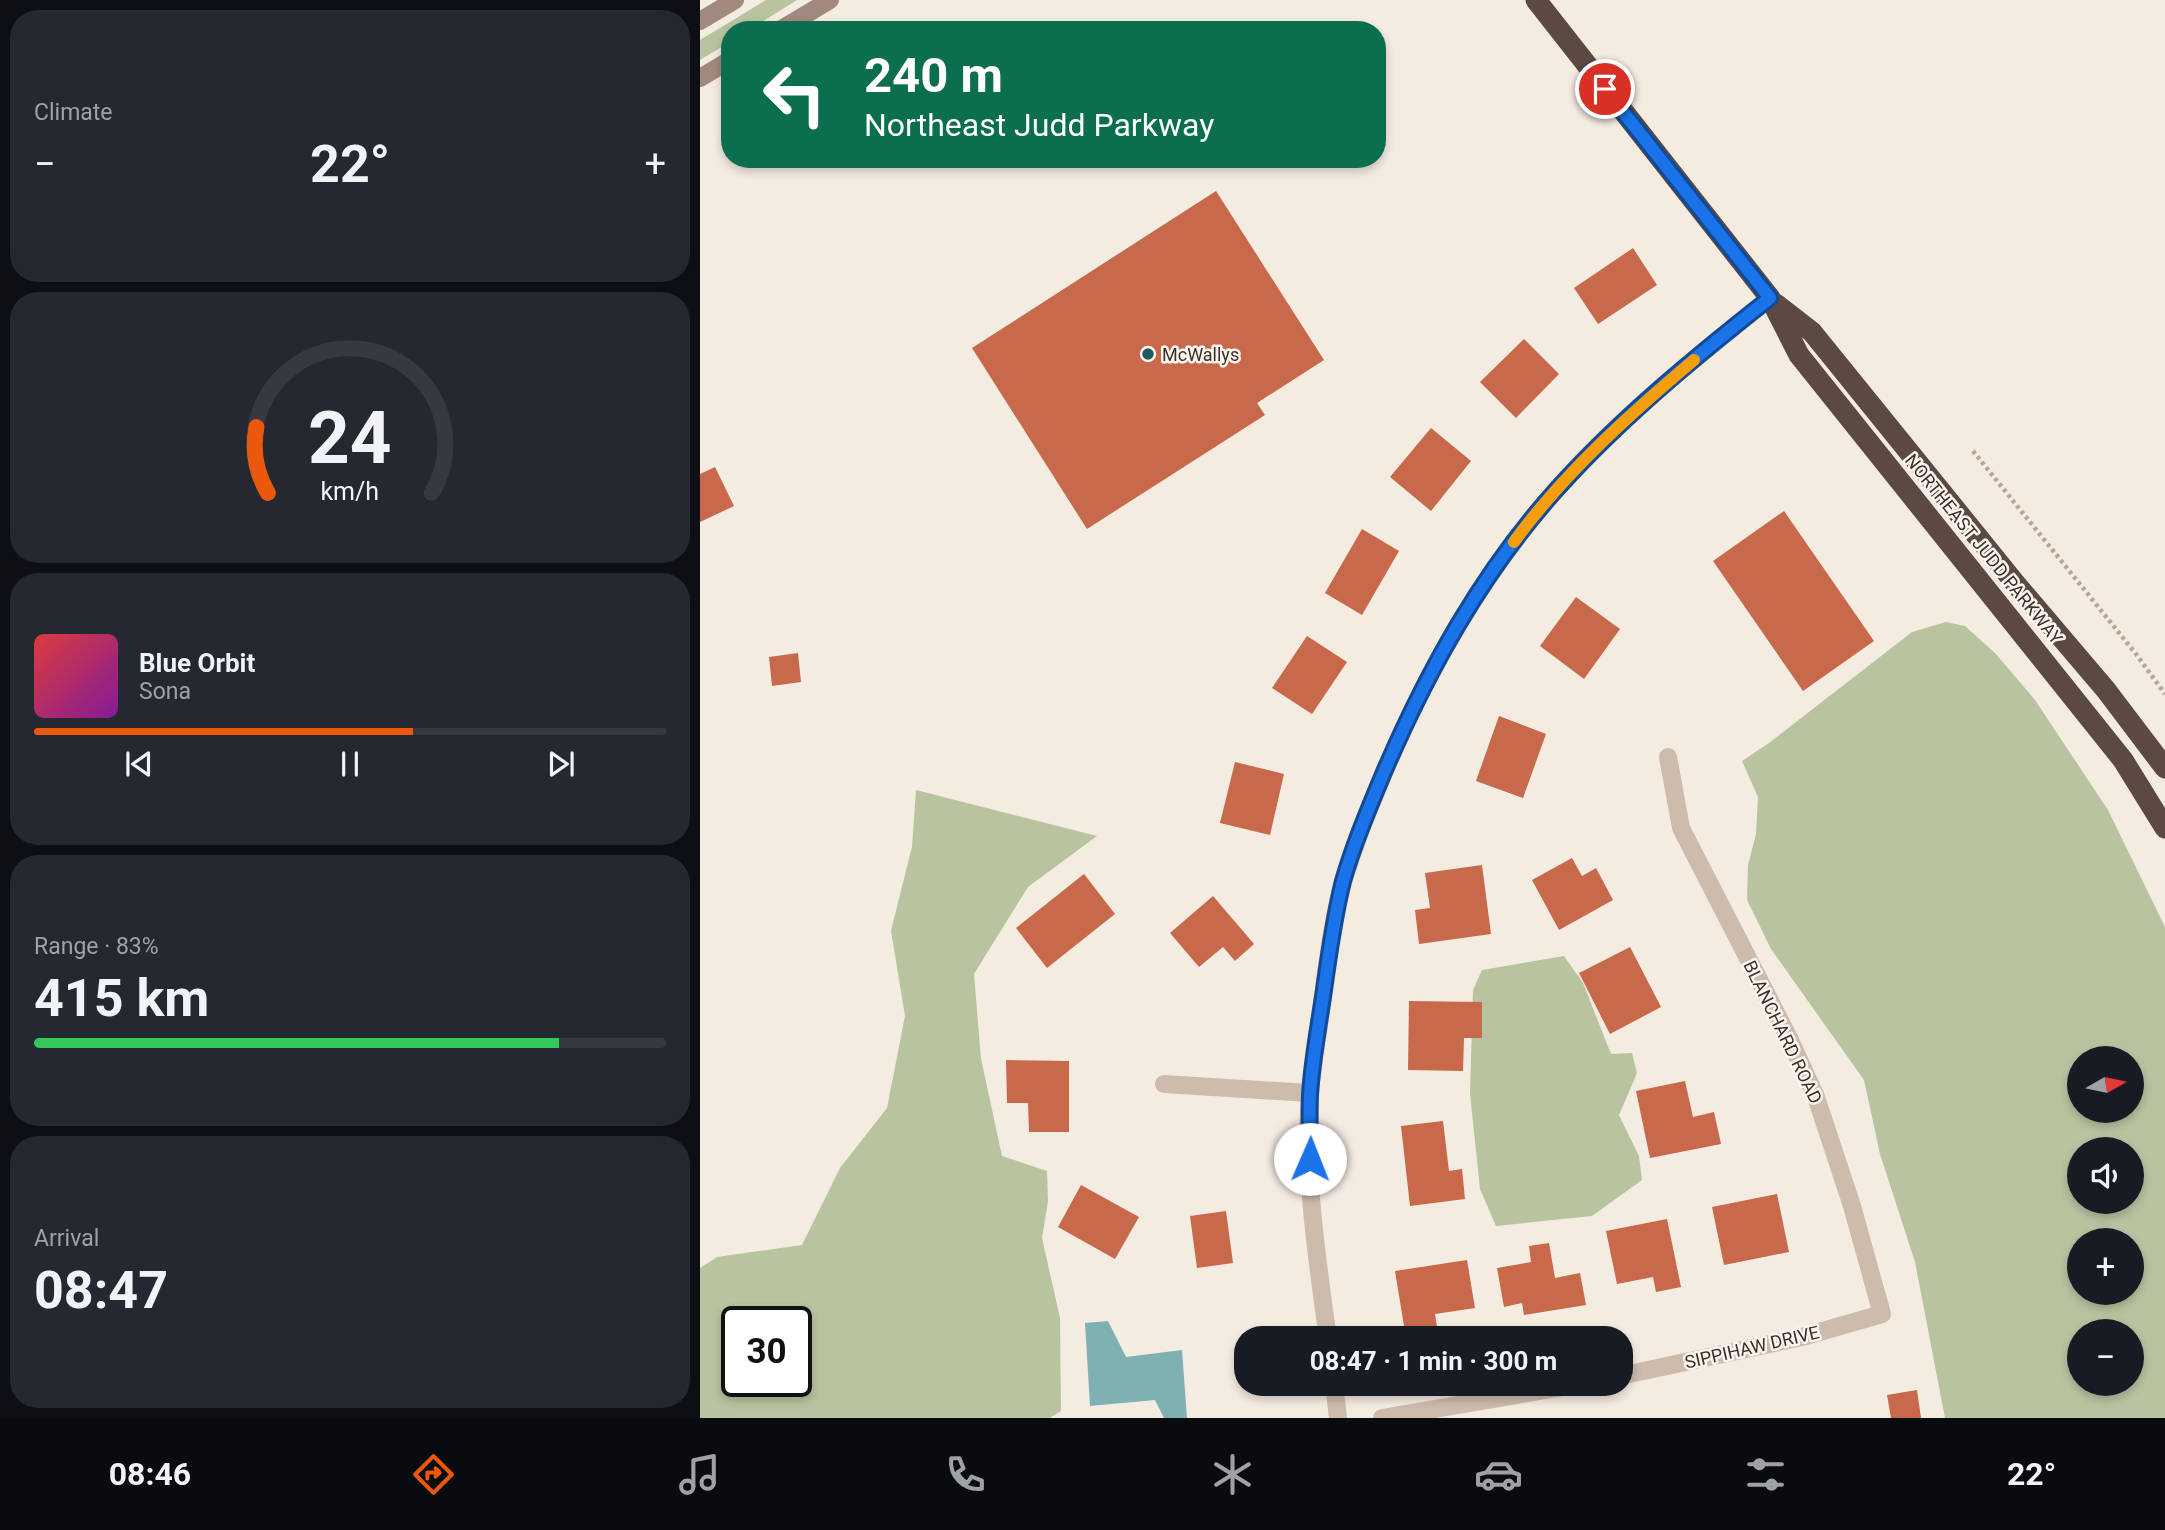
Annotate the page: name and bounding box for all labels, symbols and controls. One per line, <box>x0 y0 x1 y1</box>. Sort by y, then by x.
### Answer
text: 240 m <box>864 47 1003 104</box>
icon: left <box>749 49 840 140</box>
pin <box>1575 59 1635 119</box>
icon: arrive <box>1586 70 1624 108</box>
text: Climate <box>34 99 113 126</box>
text: Northeast Judd Parkway <box>864 106 1214 144</box>
text: 22° <box>310 134 390 195</box>
text: − <box>34 142 56 186</box>
text: + <box>644 142 666 186</box>
place label: McWallys <box>1162 344 1239 365</box>
marker: McWallys <box>1140 346 1156 362</box>
text: 24 <box>308 396 392 482</box>
street label: NORTHEAST JUDD PARKWAY <box>1901 450 2067 648</box>
text: km/h <box>321 477 379 506</box>
text: Blue Orbit <box>139 648 255 678</box>
text: Sona <box>139 678 191 705</box>
icon: previous <box>120 745 158 783</box>
icon: pause <box>331 745 369 783</box>
icon: next <box>542 745 580 783</box>
text: Range · 83% <box>34 933 159 960</box>
street label: BLANCHARD ROAD <box>1739 957 1827 1107</box>
text: 415 km <box>34 968 209 1029</box>
north arrow <box>2067 1046 2144 1124</box>
map controls <box>2067 1046 2144 1396</box>
position arrow <box>1273 1122 1347 1196</box>
button: sound <box>2067 1137 2144 1214</box>
text: Arrival <box>34 1225 99 1252</box>
button: + <box>2067 1228 2144 1305</box>
text: 08:47 <box>34 1260 168 1321</box>
speed limit sign: 30 <box>721 1306 812 1397</box>
button: − <box>2067 1319 2144 1396</box>
street label: SIPPIHAW DRIVE <box>1683 1321 1821 1373</box>
text: 08:47 · 1 min · 300 m <box>1310 1346 1557 1376</box>
icon: directions <box>409 1450 458 1499</box>
icon: music <box>675 1450 724 1499</box>
icon: phone <box>941 1450 990 1499</box>
icon: climate <box>1208 1450 1257 1499</box>
icon: car <box>1474 1450 1523 1499</box>
icon: filters <box>1741 1450 1790 1499</box>
text: 08:46 <box>109 1455 191 1493</box>
text: 22° <box>2007 1455 2056 1493</box>

